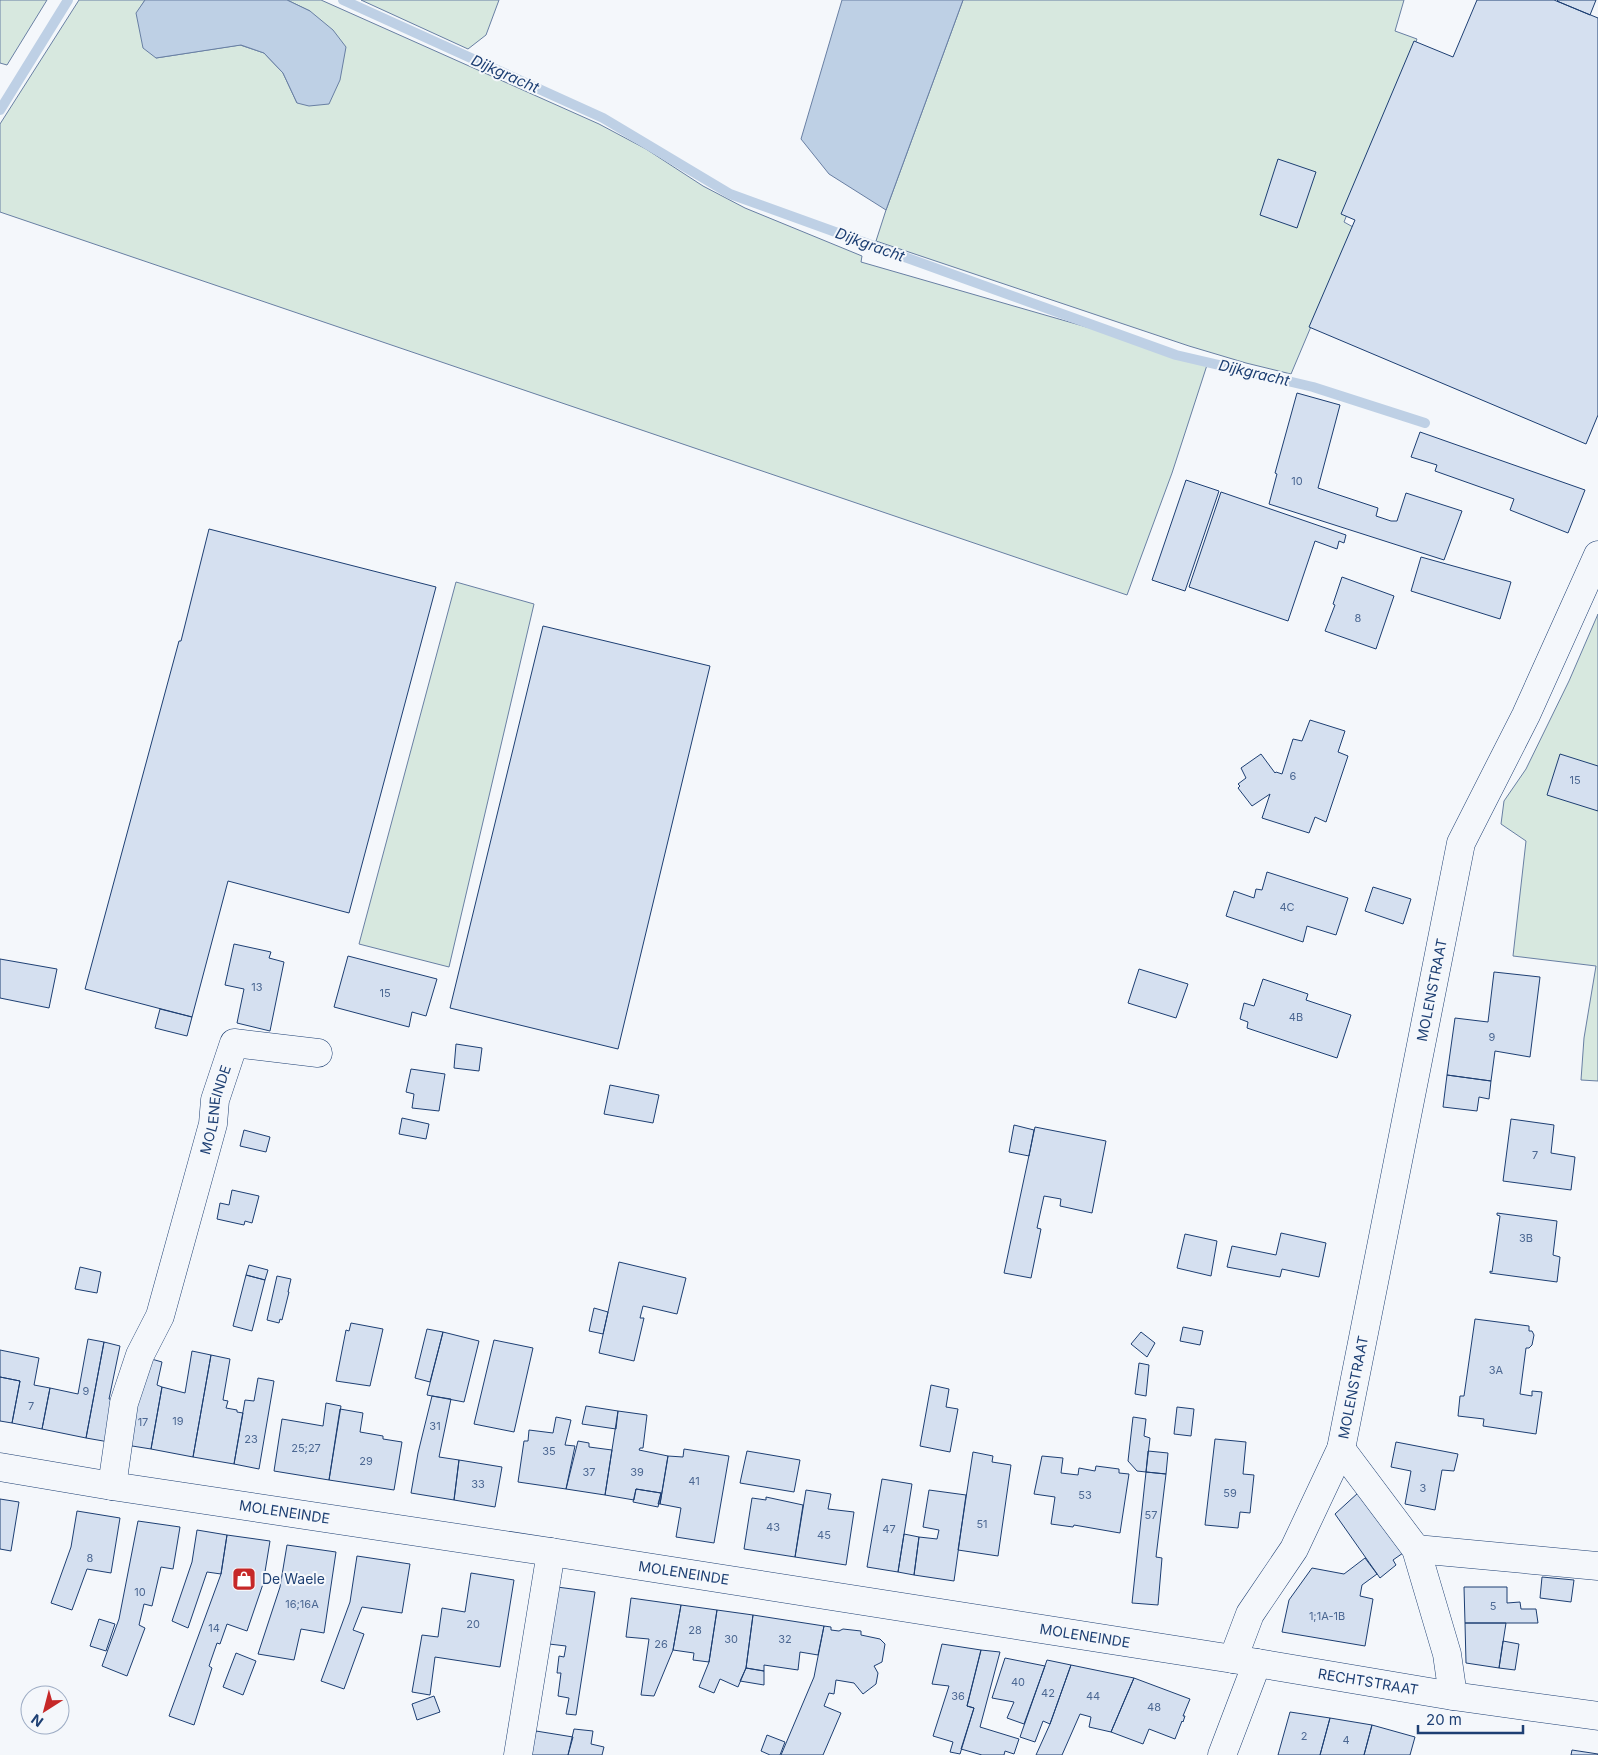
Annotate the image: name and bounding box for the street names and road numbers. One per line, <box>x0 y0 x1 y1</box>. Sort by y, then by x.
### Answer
street label: MOLENSTRAAT <box>1413 937 1450 1043</box>
street label: MOLENEINDE <box>196 1063 234 1156</box>
street label: MOLENSTRAAT <box>1334 1334 1371 1440</box>
street label: MOLENEINDE <box>238 1496 331 1527</box>
street label: MOLENEINDE <box>637 1557 730 1588</box>
street label: MOLENEINDE <box>1038 1620 1132 1651</box>
street label: RECHTSTRAAT <box>1317 1664 1420 1698</box>

